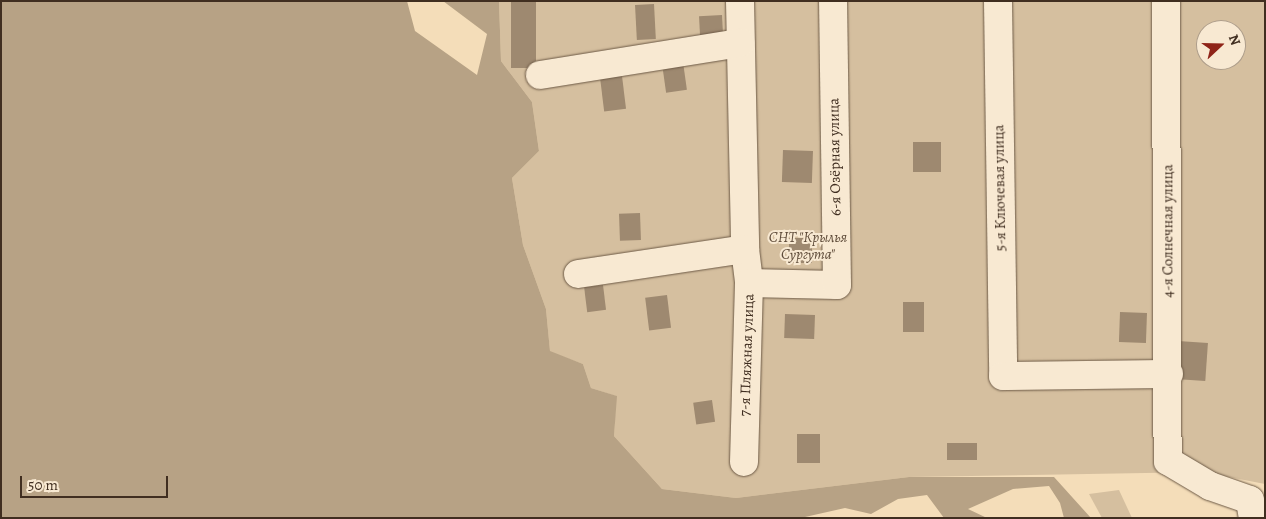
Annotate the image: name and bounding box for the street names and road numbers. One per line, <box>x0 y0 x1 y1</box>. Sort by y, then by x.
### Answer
street label: 6-я Озёрная улица <box>825 98 845 216</box>
street label: 5-я Ключевая улица <box>990 125 1010 251</box>
street label: 4-я Солнечная улица <box>1159 164 1177 298</box>
street label: 7-я Пляжная улица <box>736 293 758 417</box>

